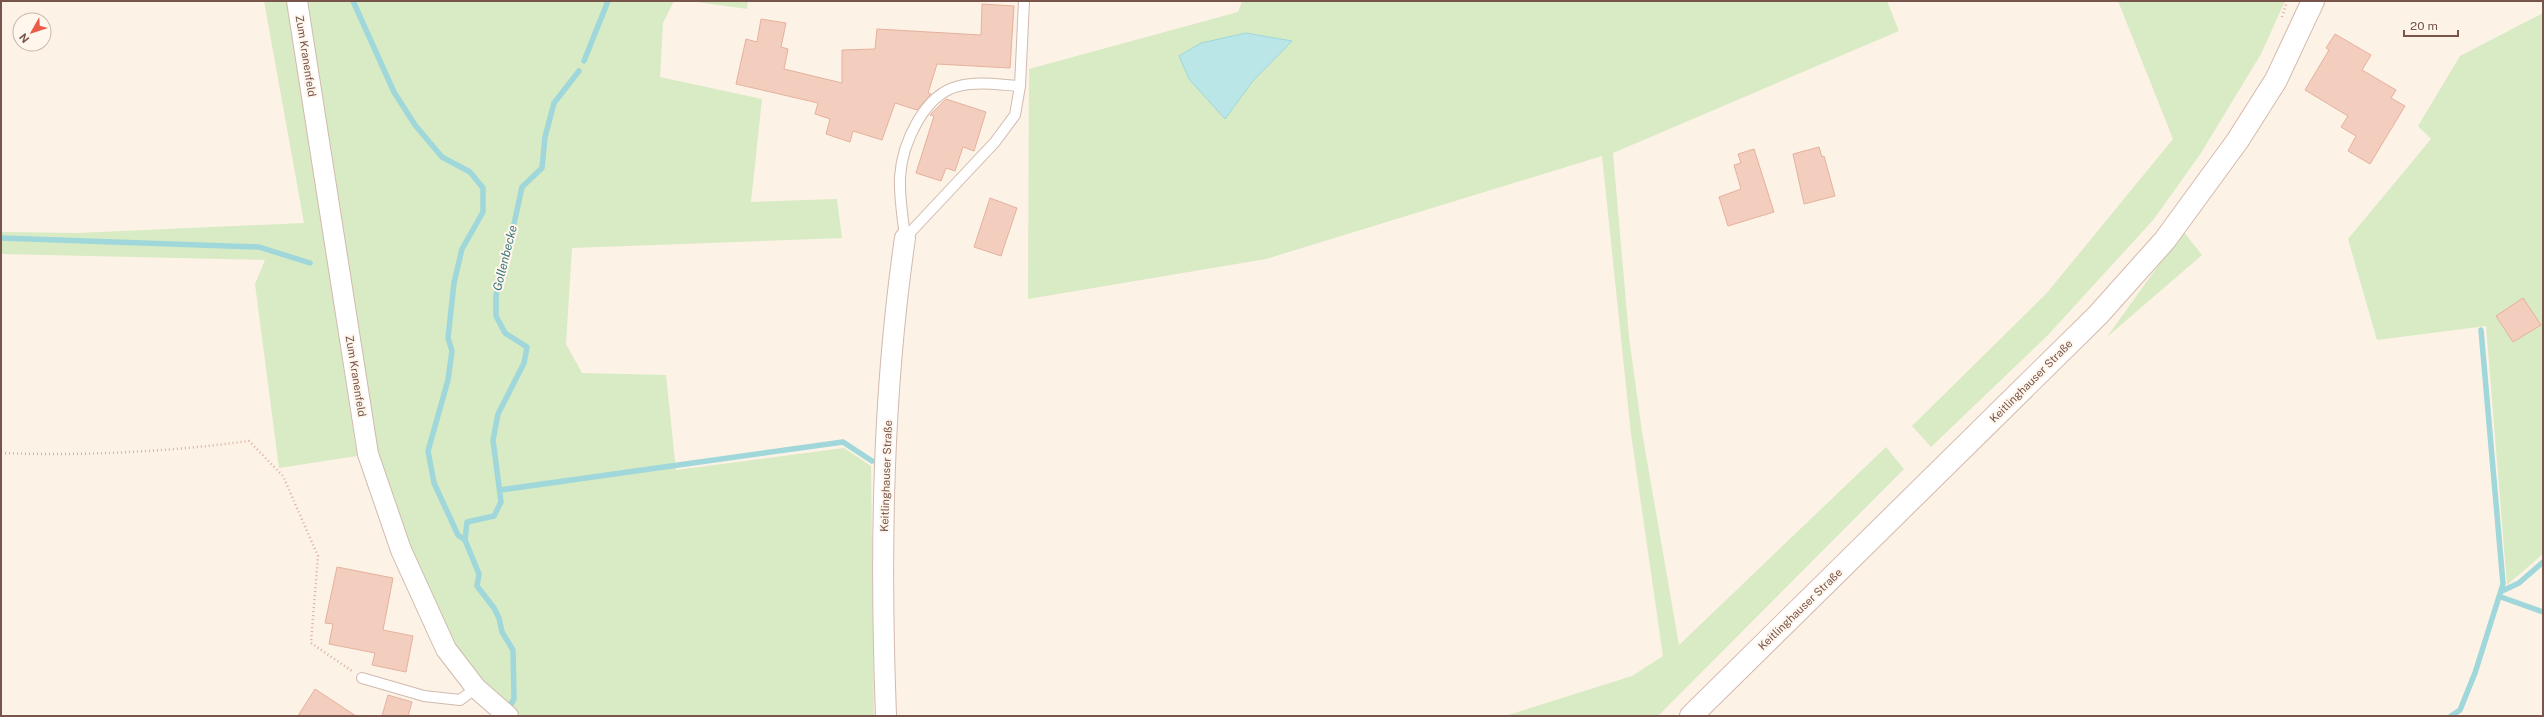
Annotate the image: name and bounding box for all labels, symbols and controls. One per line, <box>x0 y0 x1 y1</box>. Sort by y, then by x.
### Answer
north arrow <box>12 12 52 52</box>
scale bar <box>2404 12 2458 38</box>
street label: Zum Kranenfeld <box>294 14 318 98</box>
text: 20 m <box>2410 19 2438 33</box>
text: N <box>17 31 32 45</box>
water label: Gollenbecke <box>490 223 520 292</box>
street label: Zum Kranenfeld <box>344 334 368 418</box>
street label: Keitlinghauser Straße <box>1987 337 2075 425</box>
street label: Keitlinghauser Straße <box>878 420 894 532</box>
street label: Keitlinghauser Straße <box>1756 566 1844 652</box>

